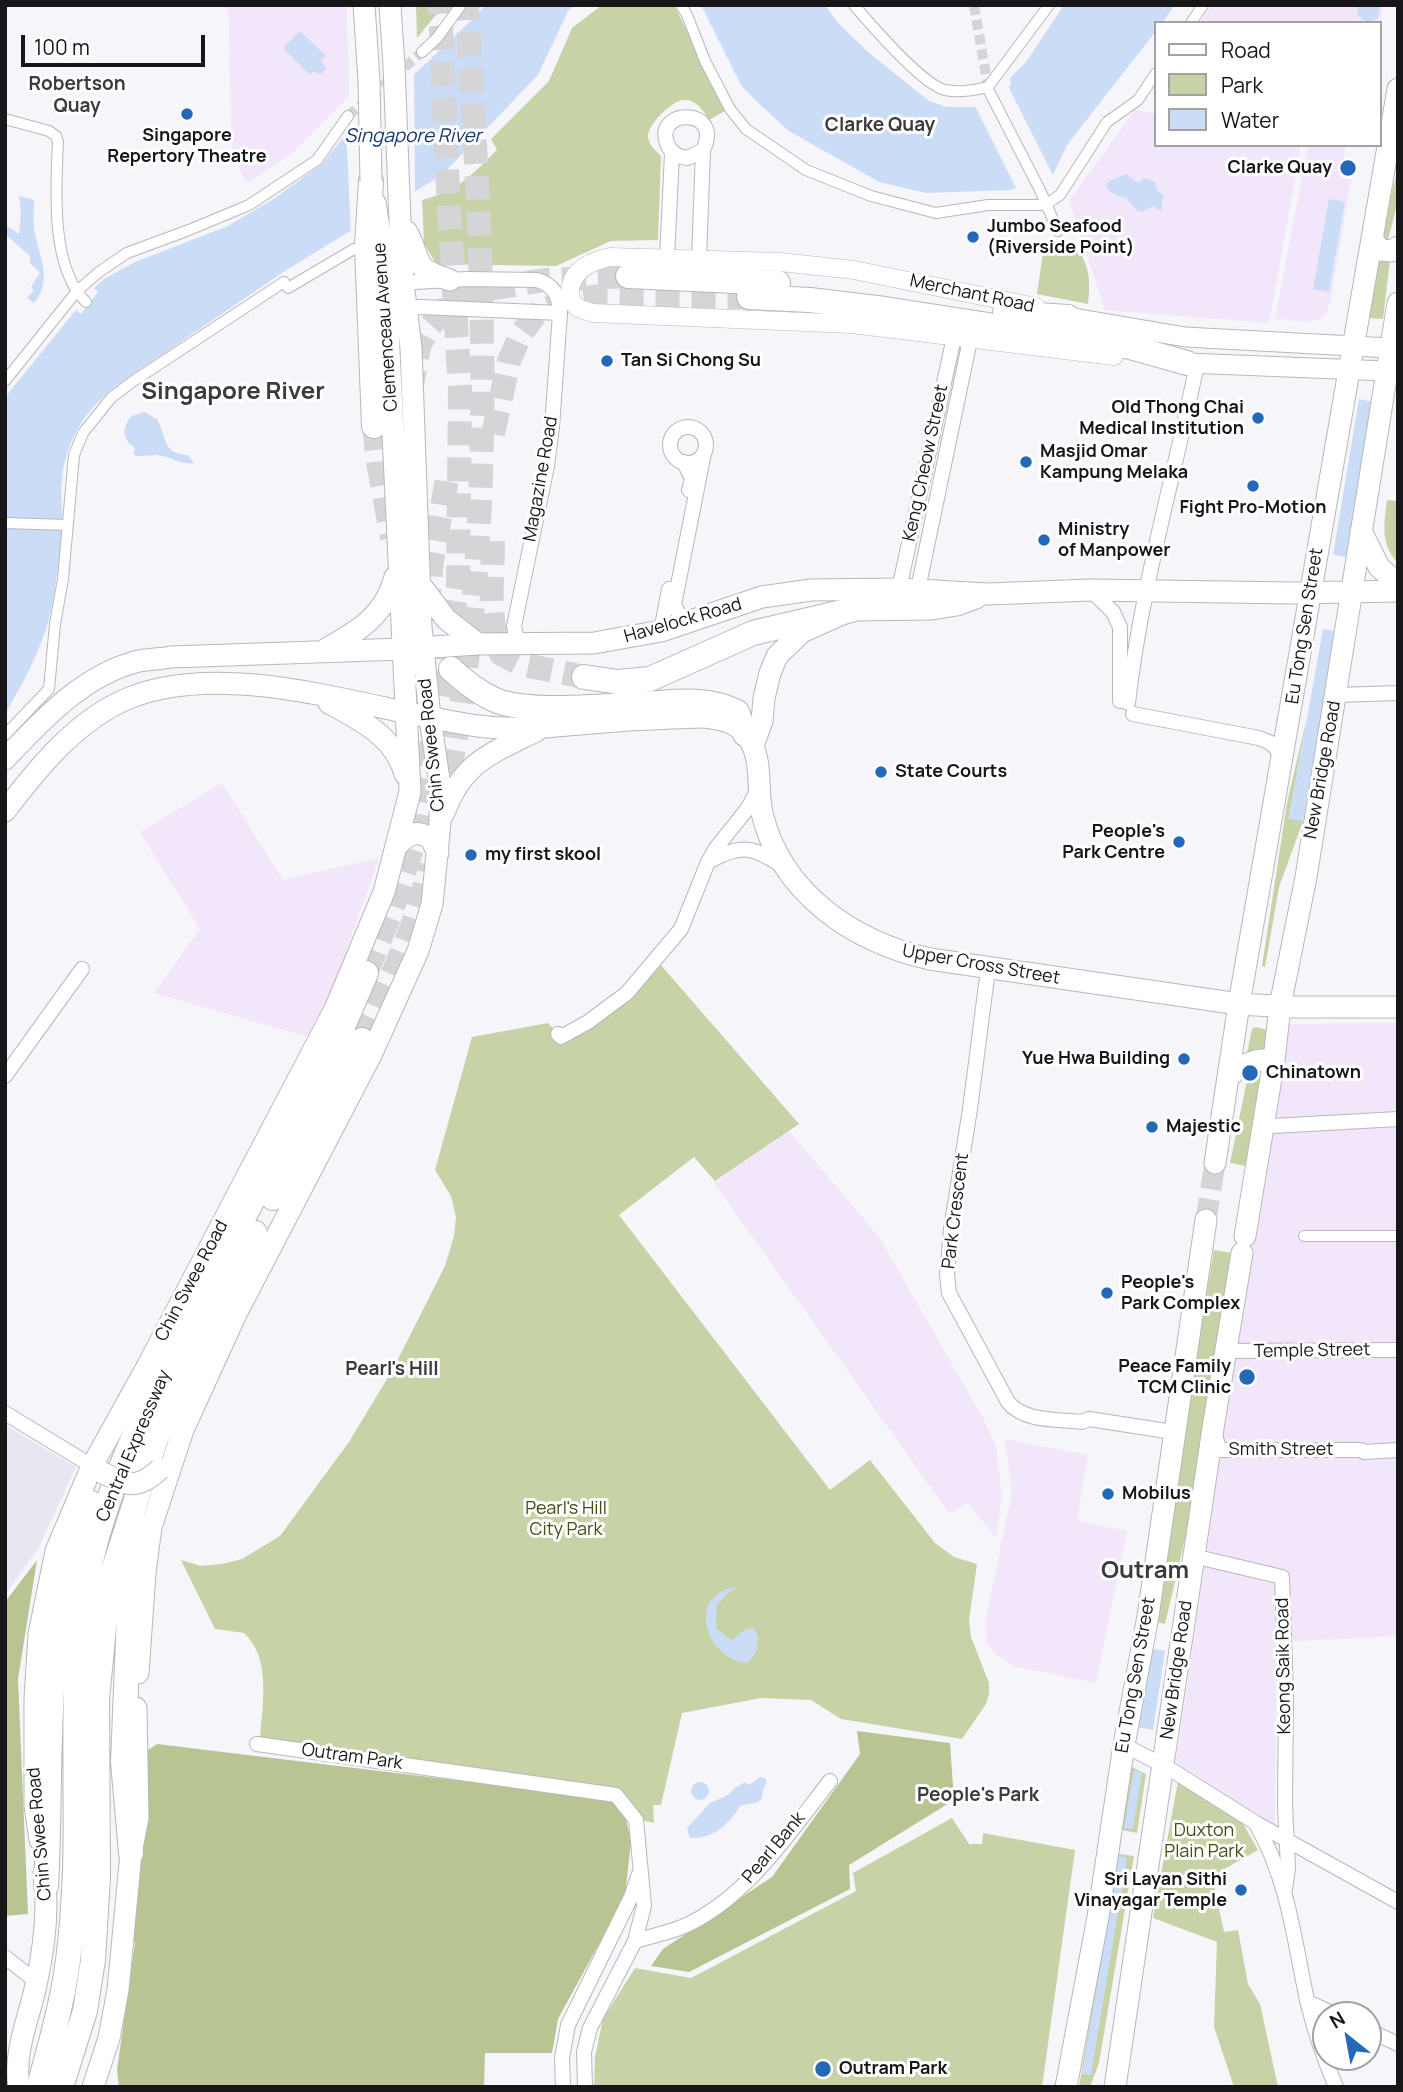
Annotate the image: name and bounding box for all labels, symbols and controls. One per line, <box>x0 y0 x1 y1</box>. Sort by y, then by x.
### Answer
scale bar <box>24 21 208 65</box>
legend <box>1154 21 1382 147</box>
text: 100 m <box>34 33 90 61</box>
text: Road <box>1221 36 1271 64</box>
text: Park <box>1221 71 1263 99</box>
district label: Robertson Quay <box>28 74 126 118</box>
marker: Singapore Repertory Theatre <box>179 106 195 122</box>
text: Water <box>1221 106 1279 134</box>
district label: Clarke Quay <box>825 115 935 137</box>
place label: Singapore Repertory Theatre <box>107 125 267 168</box>
water label: Singapore River <box>345 126 481 148</box>
place label: Clarke Quay <box>1228 157 1332 179</box>
marker: Clarke Quay <box>1338 158 1358 178</box>
place label: Jumbo Seafood (Riverside Point) <box>987 216 1134 258</box>
marker: Jumbo Seafood (Riverside Point) <box>965 229 981 245</box>
street label: Clemenceau Avenue <box>369 242 403 412</box>
street label: Merchant Road <box>908 270 1036 318</box>
place label: Tan Si Chong Su <box>621 350 761 372</box>
marker: Tan Si Chong Su <box>599 353 615 369</box>
district label: Singapore River <box>141 378 325 406</box>
street label: Keng Cheow Street <box>899 383 953 543</box>
place label: Old Thong Chai Medical Institution <box>1079 397 1244 440</box>
marker: Old Thong Chai Medical Institution <box>1250 410 1266 426</box>
street label: Magazine Road <box>519 415 563 543</box>
place label: Masjid Omar Kampung Melaka <box>1040 441 1188 484</box>
marker: Masjid Omar Kampung Melaka <box>1018 454 1034 470</box>
marker: Fight Pro-Motion <box>1245 478 1261 494</box>
place label: Fight Pro-Motion <box>1179 497 1327 519</box>
place label: Ministry of Manpower <box>1058 519 1170 562</box>
marker: Ministry of Manpower <box>1036 532 1052 548</box>
street label: Eu Tong Sen Street <box>1282 546 1328 706</box>
street label: Havelock Road <box>622 594 744 648</box>
street label: Chin Swee Road <box>414 677 450 813</box>
street label: New Bridge Road <box>1300 699 1346 841</box>
place label: State Courts <box>895 761 1007 783</box>
marker: State Courts <box>873 764 889 780</box>
place label: People's Park Centre <box>1062 821 1165 864</box>
marker: People's Park Centre <box>1171 834 1187 850</box>
place label: my first skool <box>485 844 601 866</box>
marker: my first skool <box>463 847 479 863</box>
street label: Upper Cross Street <box>901 941 1061 989</box>
place label: Yue Hwa Building <box>1022 1048 1170 1070</box>
marker: Yue Hwa Building <box>1176 1051 1192 1067</box>
place label: Chinatown <box>1266 1062 1361 1084</box>
marker: Chinatown <box>1240 1063 1260 1083</box>
place label: Majestic <box>1166 1116 1241 1138</box>
marker: Majestic <box>1144 1119 1160 1135</box>
street label: Park Crescent <box>938 1152 974 1270</box>
street label: Chin Swee Road <box>151 1217 233 1345</box>
place label: People's Park Complex <box>1121 1272 1240 1314</box>
marker: People's Park Complex <box>1099 1285 1115 1301</box>
street label: Temple Street <box>1253 1339 1371 1363</box>
place label: Peace Family TCM Clinic <box>1118 1356 1231 1398</box>
district label: Pearl's Hill <box>345 1359 439 1381</box>
street label: Central Expressway <box>92 1367 176 1525</box>
marker: Peace Family TCM Clinic <box>1237 1367 1257 1387</box>
street label: Smith Street <box>1229 1439 1333 1461</box>
place label: Mobilus <box>1122 1483 1191 1505</box>
marker: Mobilus <box>1100 1486 1116 1502</box>
park label: Pearl's Hill City Park <box>525 1498 607 1540</box>
district label: Outram <box>1101 1557 1189 1585</box>
street label: Eu Tong Sen Street <box>1112 1595 1160 1755</box>
street label: Keong Saik Road <box>1272 1598 1296 1734</box>
street label: New Bridge Road <box>1157 1599 1197 1741</box>
street label: Outram Park <box>300 1739 404 1775</box>
street label: Chin Swee Road <box>23 1766 57 1902</box>
district label: People's Park <box>917 1785 1039 1807</box>
street label: Pearl Bank <box>738 1808 810 1888</box>
park label: Duxton Plain Park <box>1164 1820 1244 1862</box>
place label: Sri Layan Sithi Vinayagar Temple <box>1074 1869 1227 1912</box>
marker: Sri Layan Sithi Vinayagar Temple <box>1233 1882 1249 1898</box>
north arrow <box>1312 2001 1382 2071</box>
text: N <box>1325 2005 1350 2034</box>
place label: Outram Park <box>839 2058 947 2080</box>
marker: Outram Park <box>813 2059 833 2079</box>

